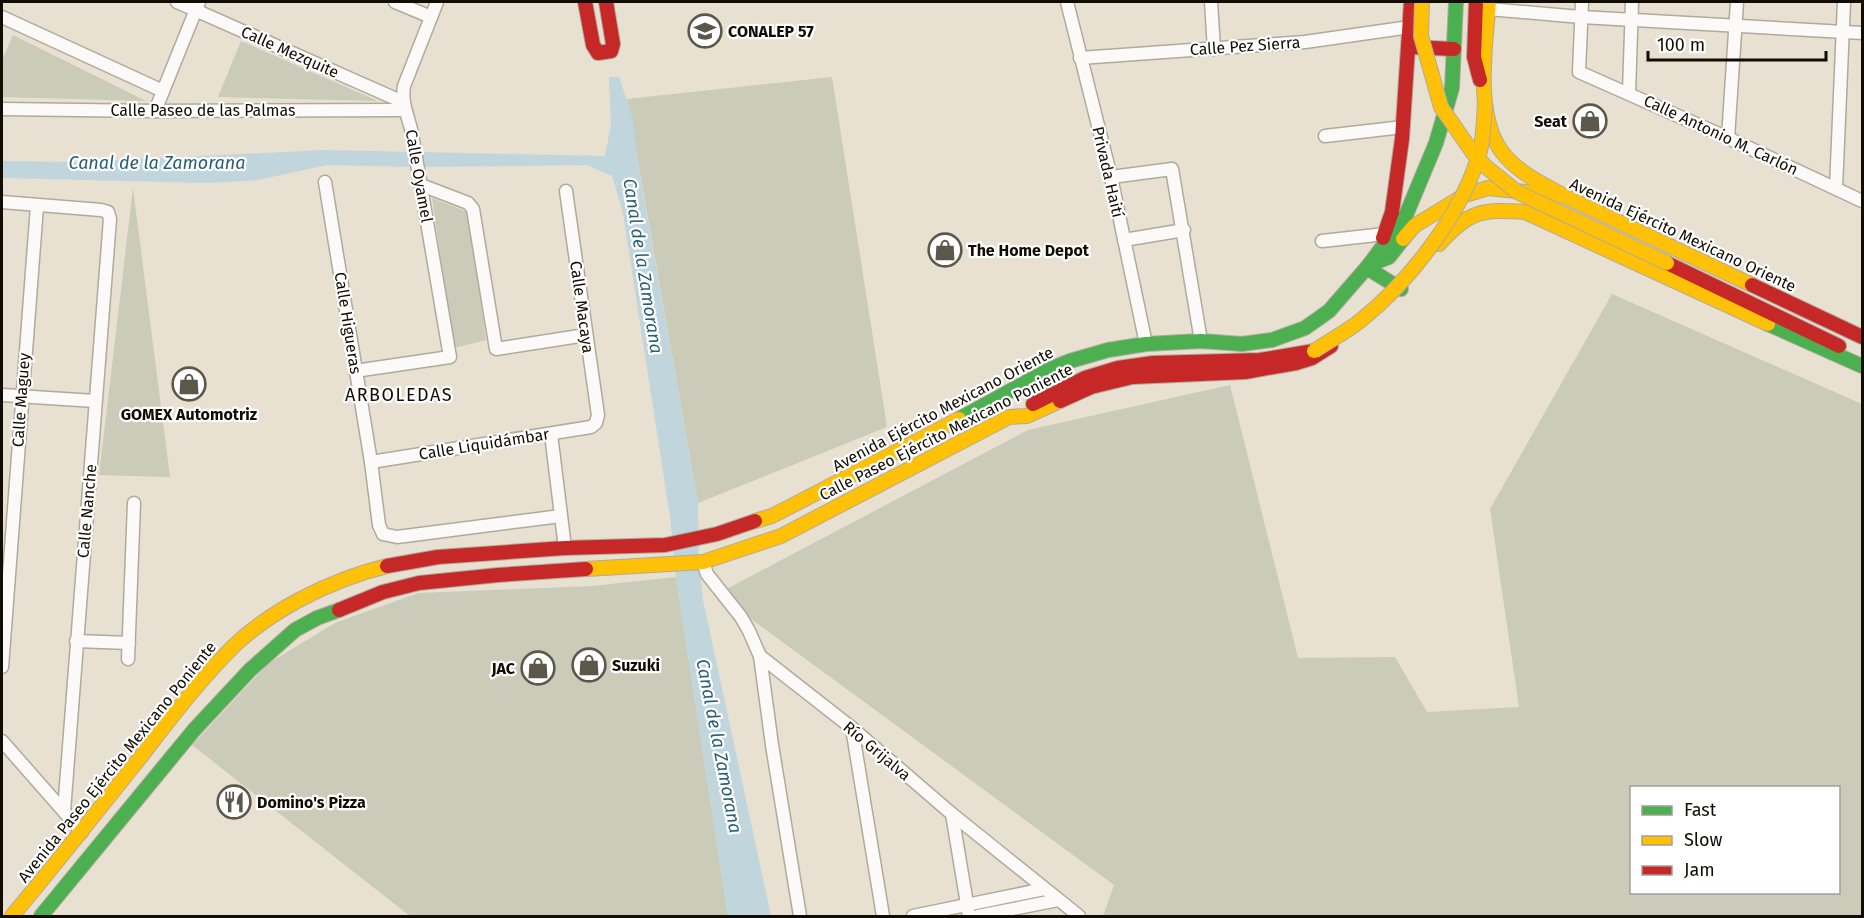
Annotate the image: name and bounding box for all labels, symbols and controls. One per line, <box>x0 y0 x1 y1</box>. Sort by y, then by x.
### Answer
school or university icon: CONALEP 57 <box>687 13 723 49</box>
street label: Calle Mezquite <box>238 22 342 82</box>
place label: CONALEP 57 <box>728 22 814 41</box>
scale bar <box>1648 24 1826 62</box>
street label: Calle Pez Sierra <box>1189 33 1301 59</box>
text: 100 m <box>1657 34 1705 56</box>
street label: Calle Antonio M. Carlón <box>1641 91 1801 179</box>
street label: Calle Paseo de las Palmas <box>110 101 296 120</box>
shop icon: Seat <box>1572 103 1608 139</box>
place label: Seat <box>1534 112 1568 131</box>
street label: Privada Haití <box>1088 125 1128 220</box>
street label: Calle Oyamel <box>401 128 437 224</box>
water label: Canal de la Zamorana <box>69 152 245 174</box>
street label: Avenida Ejército Mexicano Oriente <box>1567 174 1799 296</box>
water label: Canal de la Zamorana <box>618 177 668 355</box>
shop icon: The Home Depot <box>927 232 963 268</box>
place label: The Home Depot <box>968 241 1090 260</box>
street label: Calle Macaya <box>566 260 598 354</box>
street label: Calle Higueras <box>331 271 365 375</box>
street label: Avenida Ejército Mexicano Oriente <box>829 343 1057 475</box>
street label: Calle Maguey <box>8 352 34 448</box>
street label: Calle Paseo Ejército Mexicano Poniente <box>816 360 1076 504</box>
shop icon: GOMEX Automotriz <box>171 366 207 402</box>
district label: ARBOLEDAS <box>345 384 453 406</box>
place label: GOMEX Automotriz <box>121 405 258 424</box>
street label: Calle Liquidámbar <box>417 424 551 464</box>
street label: Calle Nanche <box>73 463 101 559</box>
street label: Avenida Paseo Ejército Mexicano Poniente <box>14 638 220 886</box>
shop icon: Suzuki <box>571 647 607 683</box>
shop icon: JAC <box>520 650 556 686</box>
place label: Suzuki <box>612 656 660 675</box>
water label: Canal de la Zamorana <box>691 657 747 835</box>
place label: JAC <box>490 659 516 678</box>
street label: Río Grijalva <box>839 717 915 785</box>
restaurant icon: Domino's Pizza <box>216 784 252 820</box>
legend <box>1630 786 1840 894</box>
place label: Domino's Pizza <box>257 793 366 812</box>
text: Fast <box>1684 799 1717 821</box>
text: Slow <box>1684 829 1723 851</box>
text: Jam <box>1684 859 1715 881</box>

